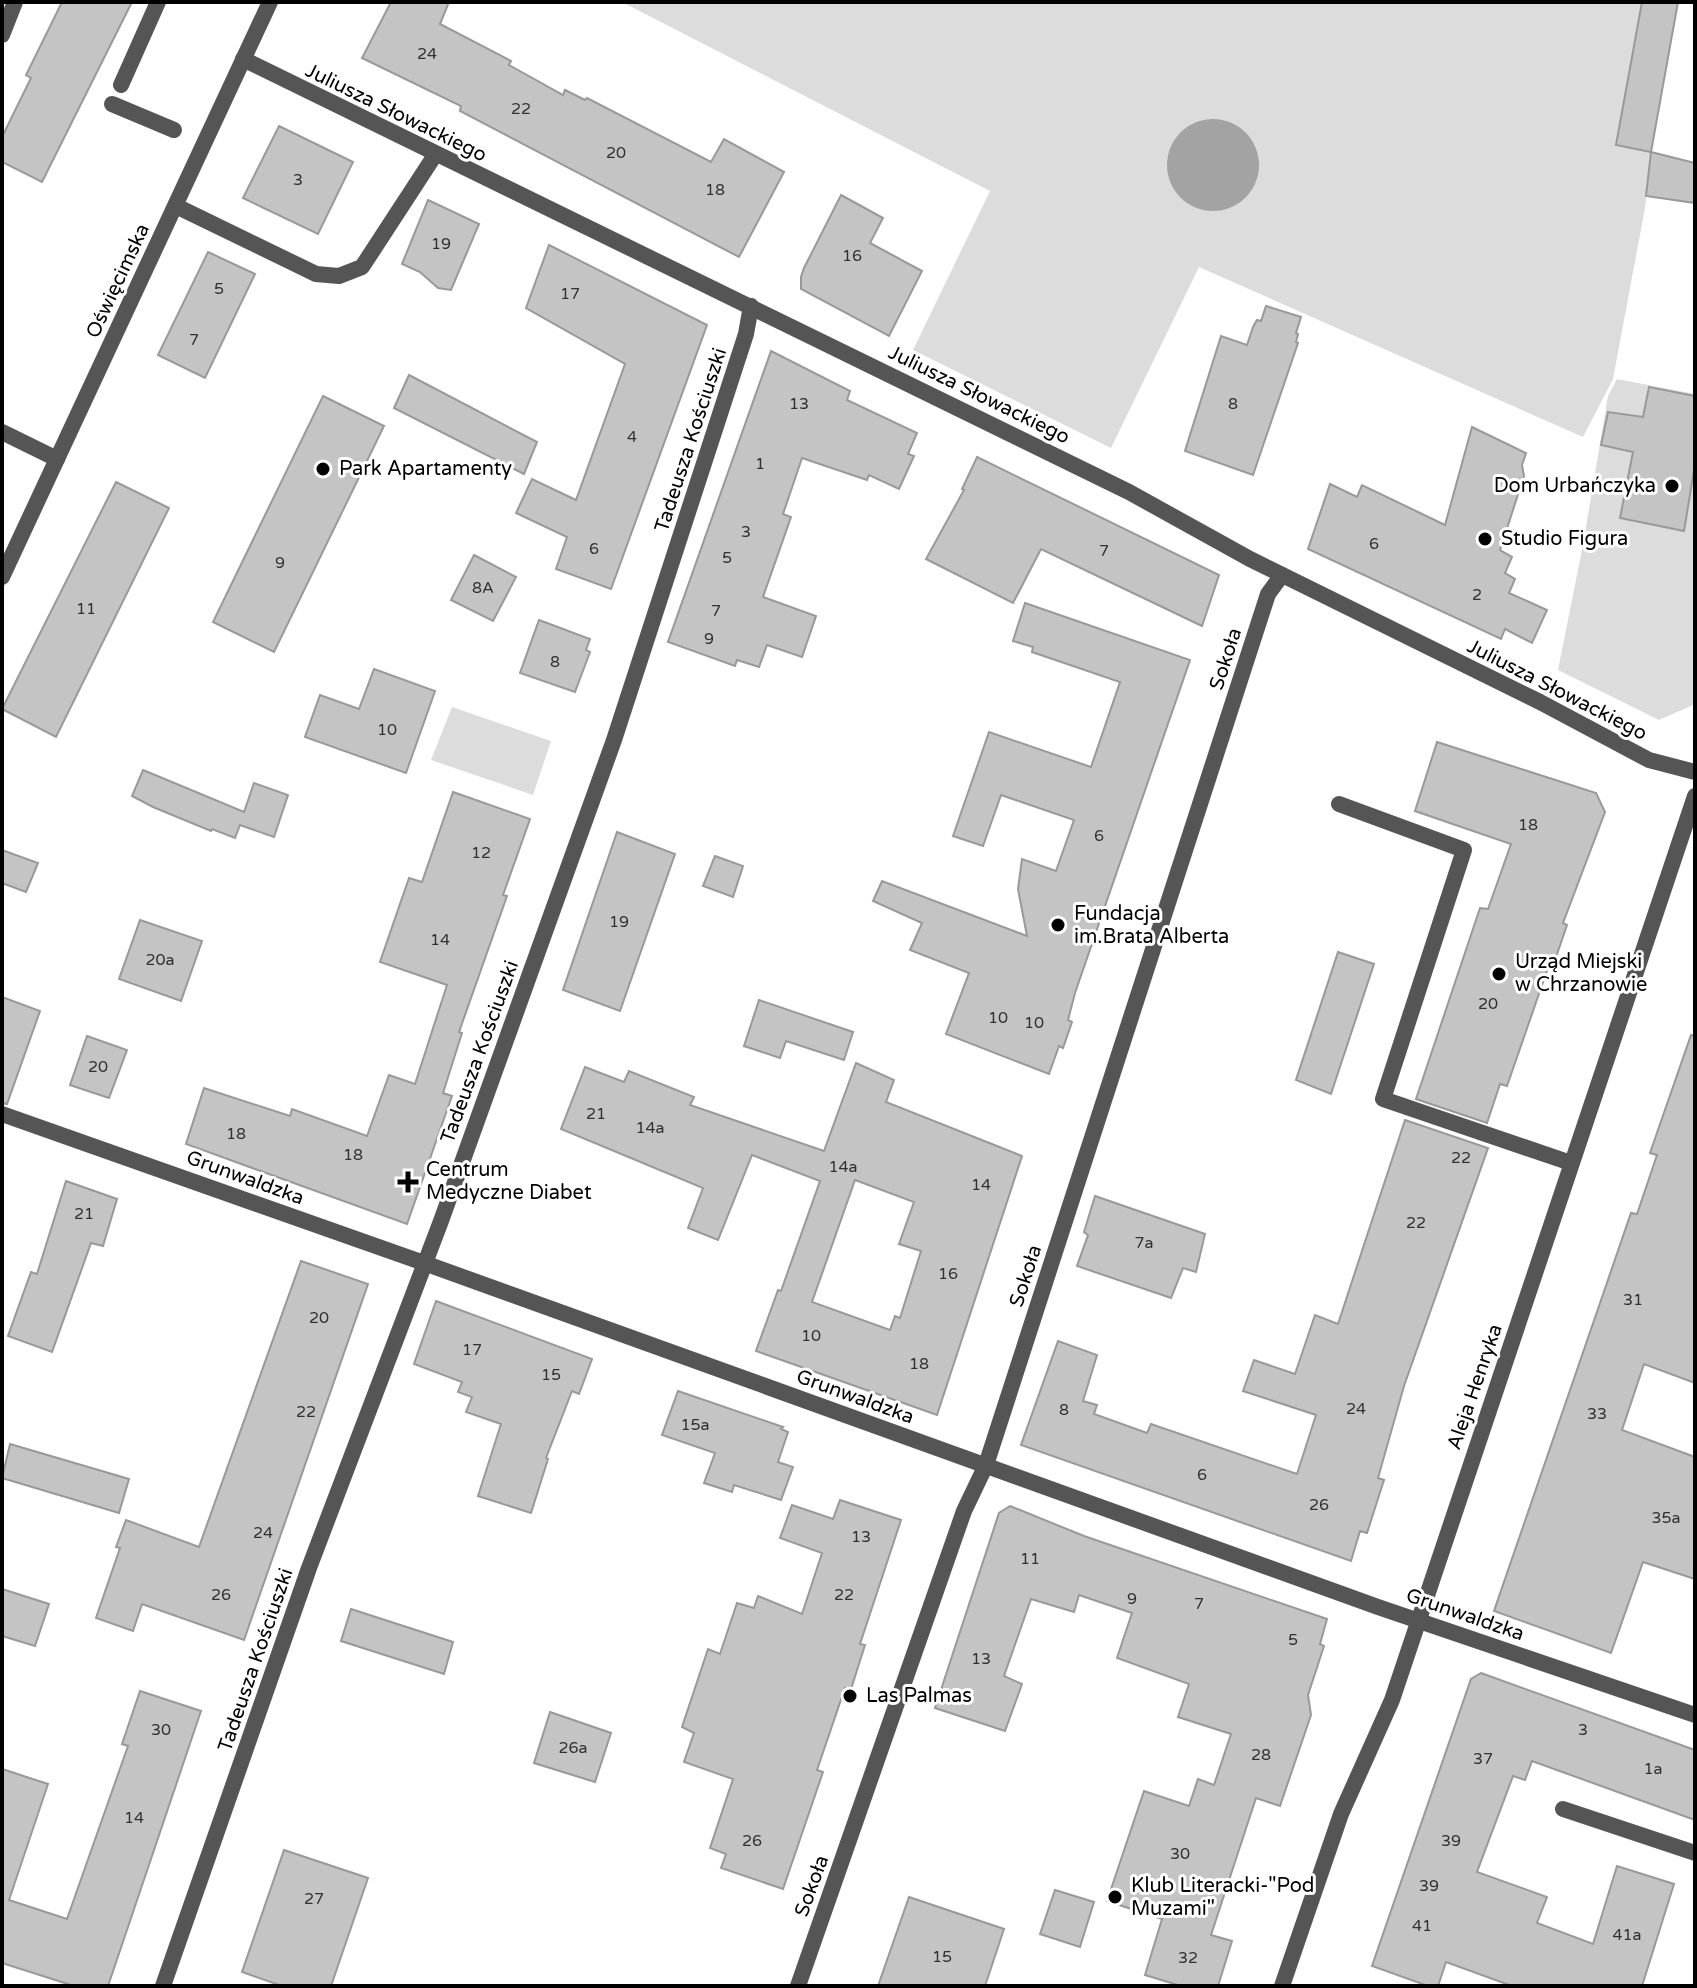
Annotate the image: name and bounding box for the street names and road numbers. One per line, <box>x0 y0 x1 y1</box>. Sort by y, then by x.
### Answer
street label: Juliusza Słowackiego <box>301 59 491 167</box>
street label: Oświęcimska <box>81 220 155 342</box>
street label: Juliusza Słowackiego <box>884 341 1074 449</box>
street label: Tadeusza Kościuszki <box>650 345 732 535</box>
street label: Sokoła <box>1205 625 1247 693</box>
street label: Juliusza Słowackiego <box>1463 634 1651 746</box>
street label: Tadeusza Kościuszki <box>436 958 524 1146</box>
street label: Grunwaldzka <box>183 1146 307 1210</box>
street label: Sokoła <box>1005 1242 1047 1310</box>
street label: Aleja Henryka <box>1442 1321 1508 1453</box>
street label: Grunwaldzka <box>793 1365 917 1429</box>
street label: Tadeusza Kościuszki <box>213 1565 299 1755</box>
street label: Grunwaldzka <box>1403 1584 1527 1646</box>
street label: Sokoła <box>790 1852 834 1920</box>

